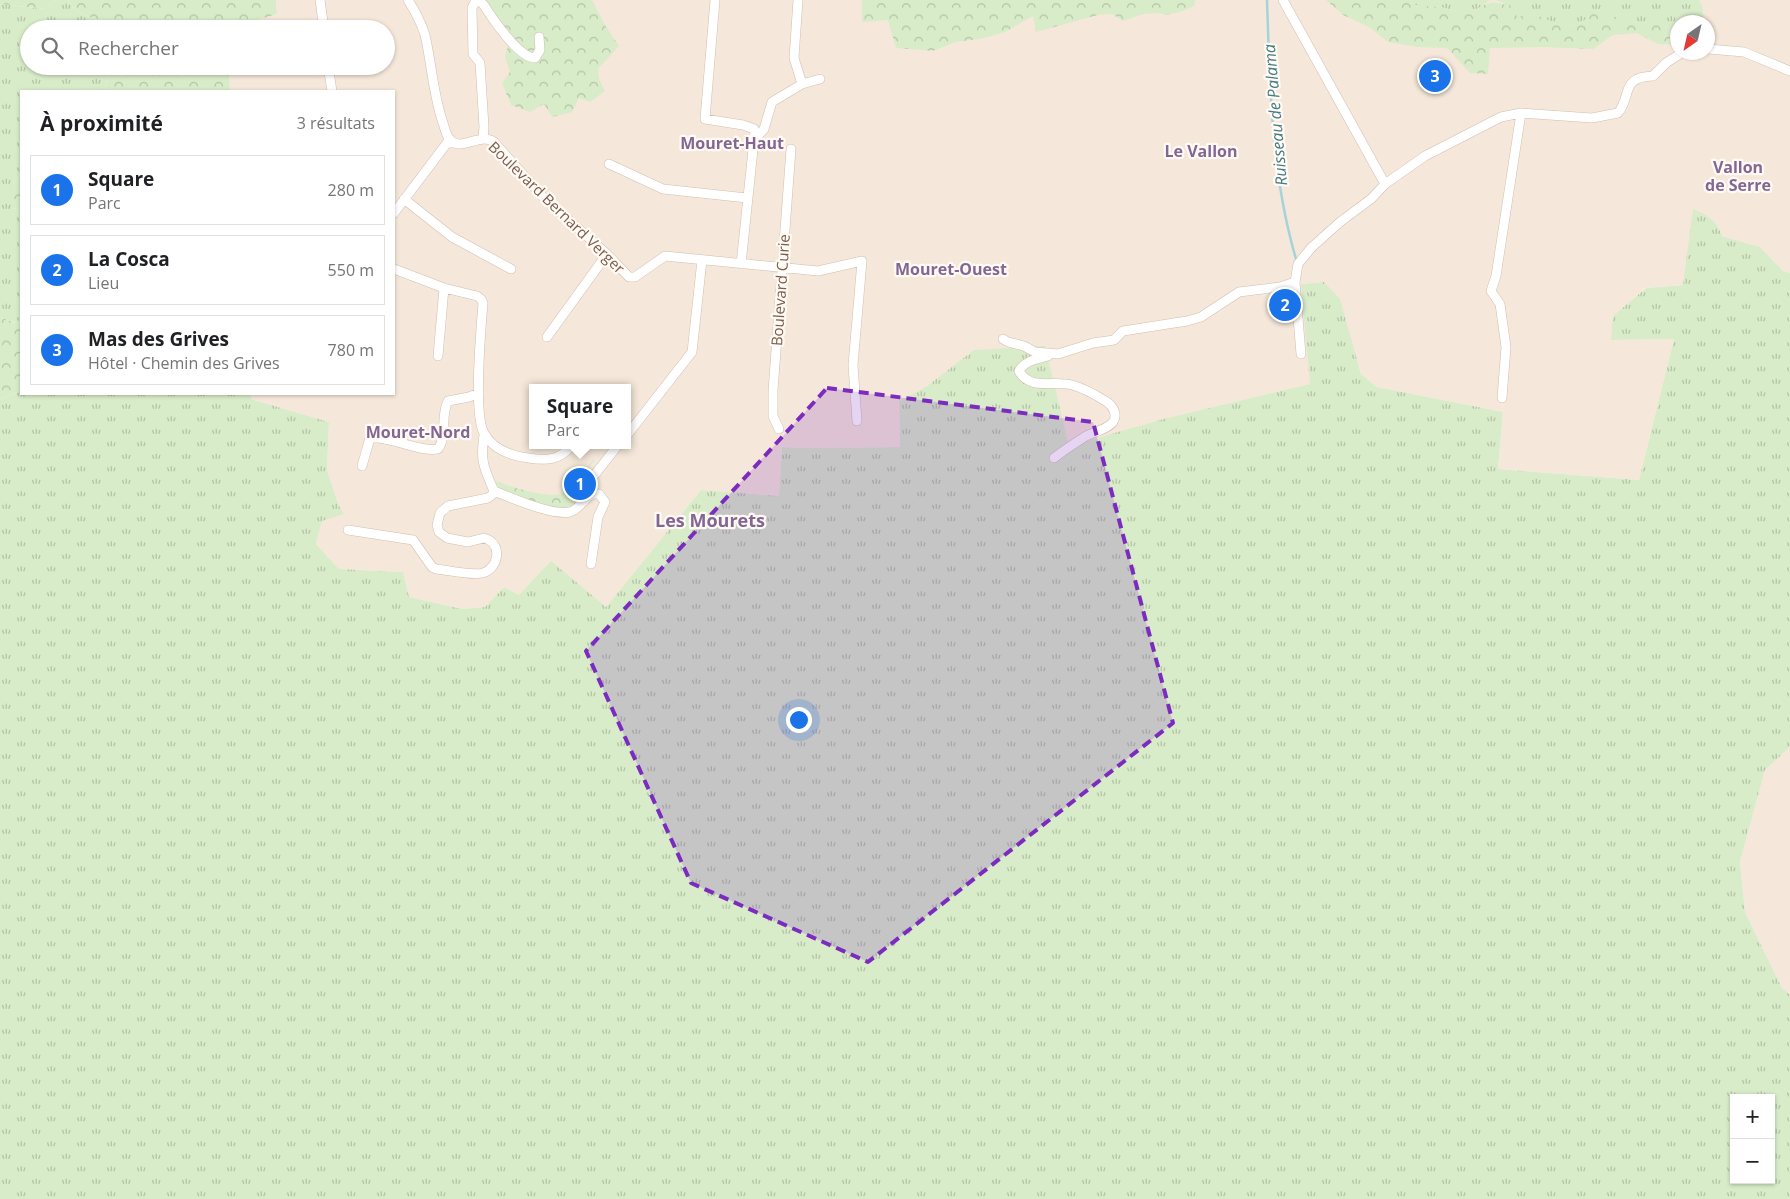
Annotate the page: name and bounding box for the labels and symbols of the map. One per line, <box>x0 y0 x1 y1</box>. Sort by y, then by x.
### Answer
north arrow <box>1670 15 1715 60</box>
water label: Ruisseau de Palama <box>1258 43 1292 187</box>
pin: 3 <box>1419 57 1451 95</box>
district label: Mouret-Haut <box>680 132 784 154</box>
street label: Boulevard Bernard Verger <box>484 136 630 278</box>
district label: Le Vallon <box>1165 140 1237 162</box>
district label: Vallon de Serre <box>1705 156 1771 196</box>
street label: Boulevard Curie <box>766 233 794 347</box>
district label: Mouret-Ouest <box>895 258 1007 280</box>
pin: 2 <box>1269 286 1301 324</box>
district label: Mouret-Nord <box>366 421 470 443</box>
pin: 1 <box>564 465 596 503</box>
district label: Les Mourets <box>655 508 765 532</box>
your location <box>786 707 812 733</box>

